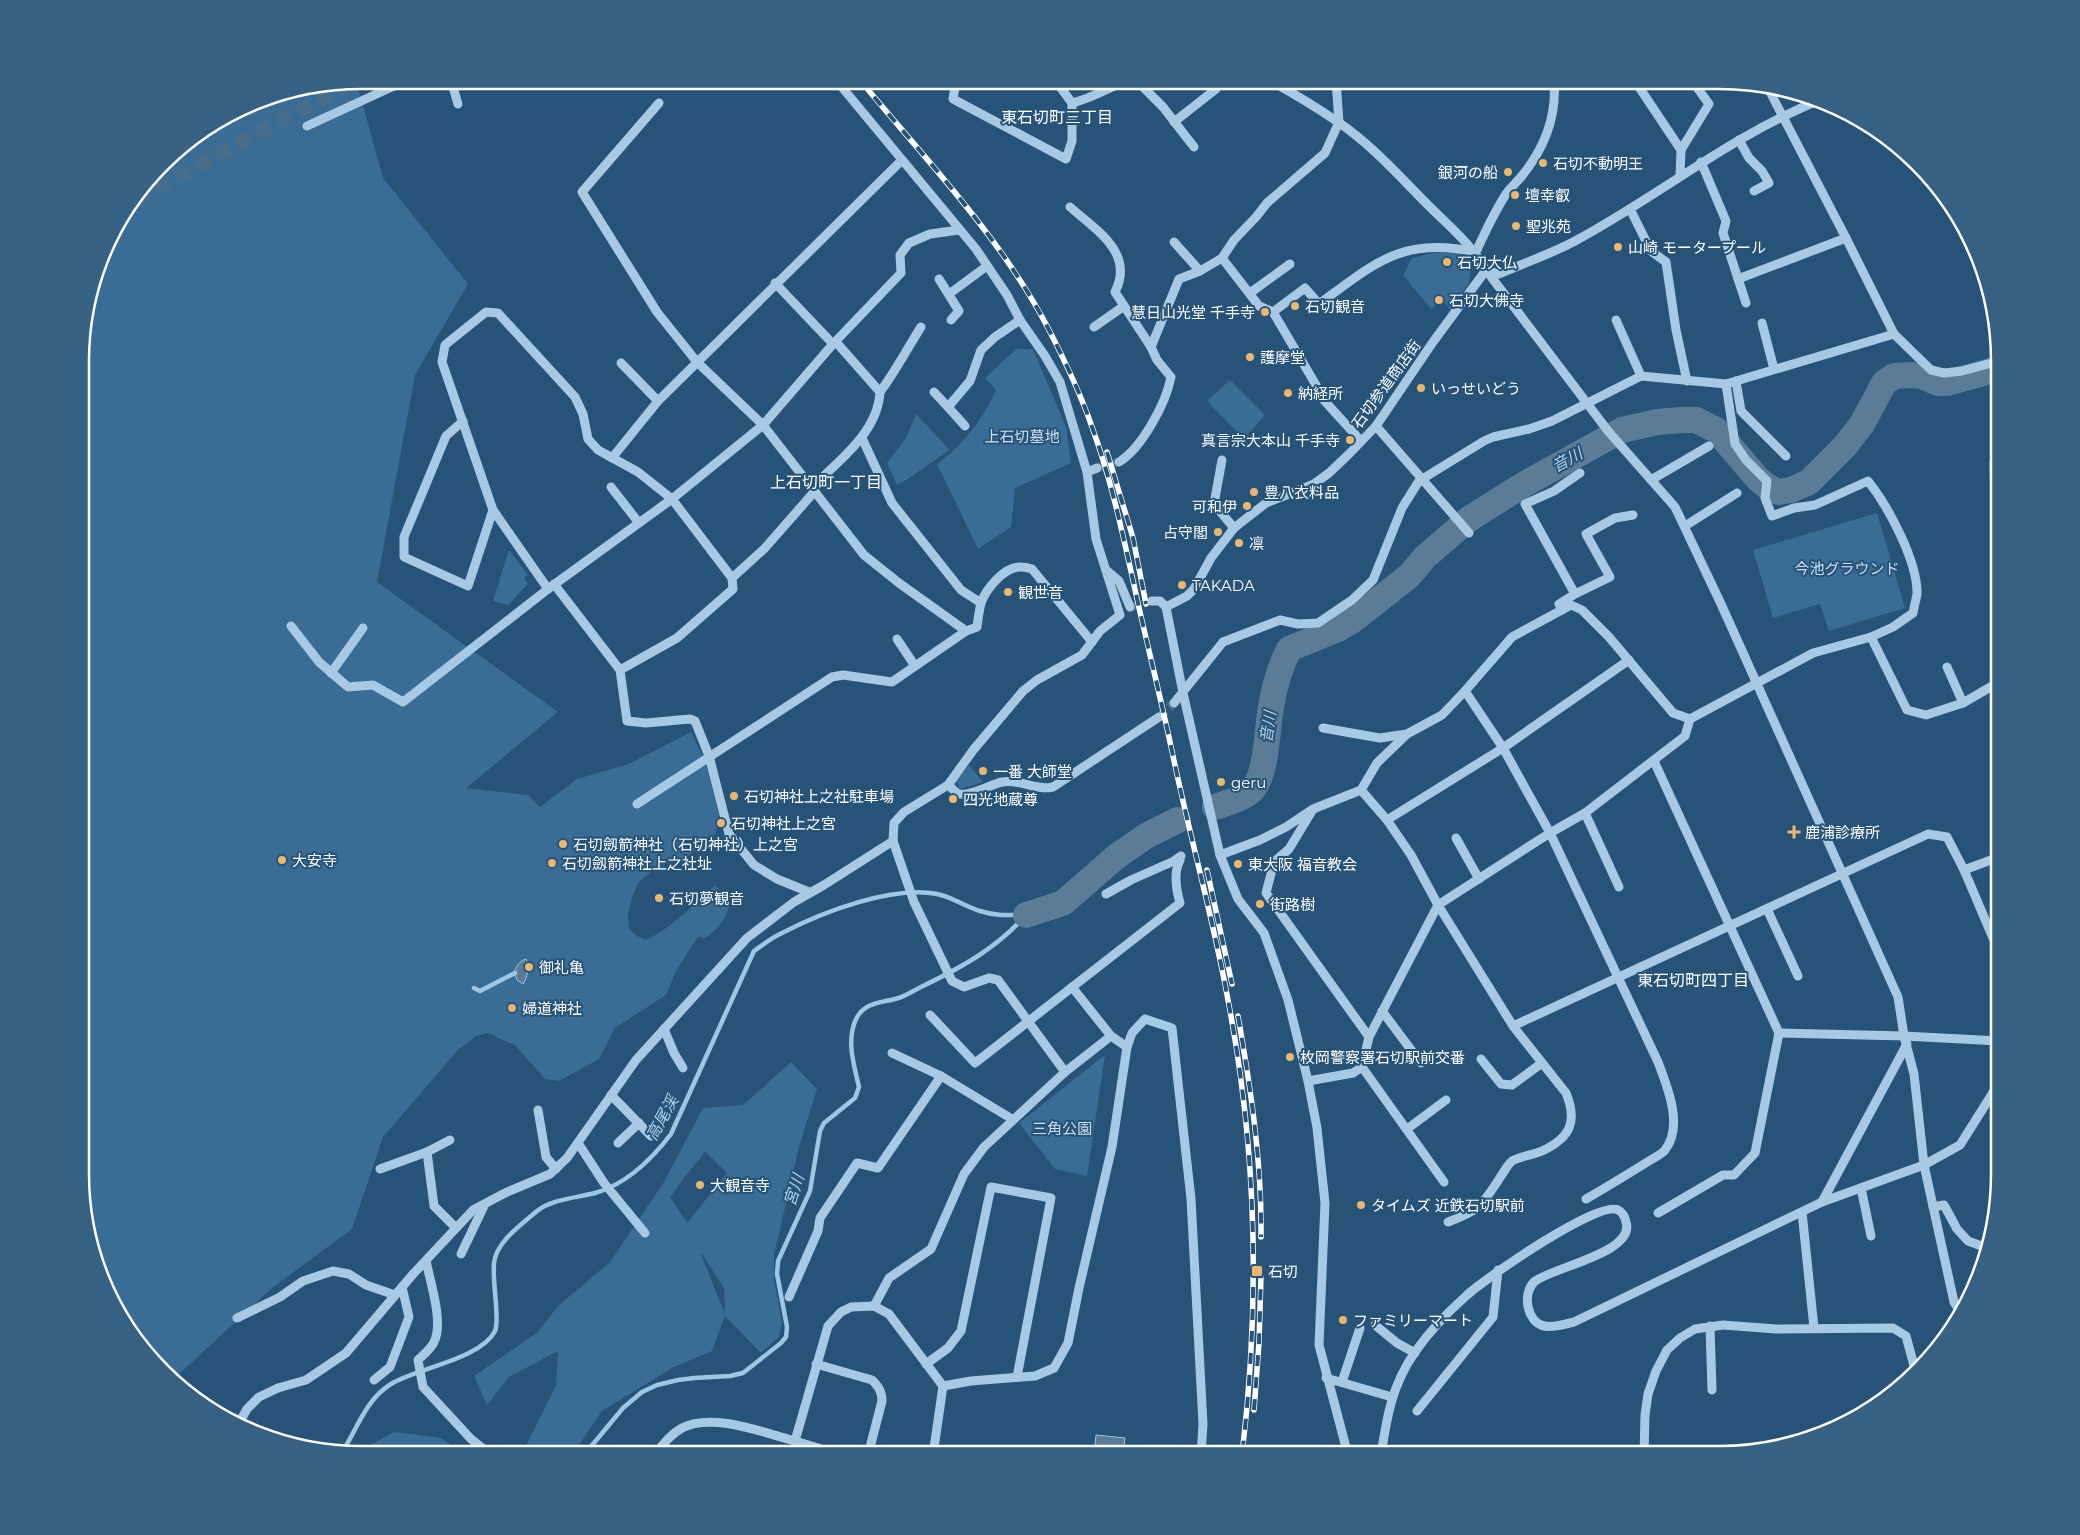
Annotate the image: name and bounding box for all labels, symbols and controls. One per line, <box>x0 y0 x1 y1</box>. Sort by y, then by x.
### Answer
district label: 東石切町三丁目 <box>1001 108 1113 127</box>
place label: 石切不動明王 <box>1553 154 1643 173</box>
marker: 石切不動明王 <box>1537 157 1549 169</box>
place label: 銀河の船 <box>1438 163 1498 182</box>
marker: 銀河の船 <box>1502 166 1514 178</box>
place label: 壇幸叡 <box>1525 186 1570 205</box>
marker: 壇幸叡 <box>1509 189 1521 201</box>
place label: 聖兆苑 <box>1526 217 1571 236</box>
marker: 聖兆苑 <box>1510 220 1522 232</box>
place label: 山崎 モータープール <box>1628 238 1766 257</box>
marker: 山崎 モータープール <box>1612 241 1624 253</box>
place label: 石切大仏 <box>1457 253 1517 272</box>
marker: 石切大仏 <box>1441 256 1453 268</box>
place label: 石切大佛寺 <box>1449 291 1524 310</box>
marker: 石切大佛寺 <box>1433 294 1445 306</box>
place label: 石切観音 <box>1305 297 1365 316</box>
marker: 石切観音 <box>1289 300 1301 312</box>
place label: 慧日山光堂 千手寺 <box>1131 303 1255 322</box>
marker: 慧日山光堂 千手寺 <box>1259 306 1271 318</box>
street label: 石切参道商店街 <box>1347 336 1425 432</box>
place label: 護摩堂 <box>1260 348 1305 367</box>
marker: 護摩堂 <box>1244 351 1256 363</box>
place label: いっせいどう <box>1431 379 1521 398</box>
marker: いっせいどう <box>1415 382 1427 394</box>
place label: 納経所 <box>1298 384 1343 403</box>
marker: 納経所 <box>1282 387 1294 399</box>
park label: 上石切墓地 <box>984 427 1060 446</box>
place label: 真言宗大本山 千手寺 <box>1201 431 1340 450</box>
marker: 真言宗大本山 千手寺 <box>1344 434 1356 446</box>
water label: 音川 <box>1548 443 1587 476</box>
district label: 上石切町一丁目 <box>770 473 882 492</box>
place label: 豊八衣料品 <box>1264 483 1339 502</box>
marker: 豊八衣料品 <box>1248 486 1260 498</box>
place label: 可和伊 <box>1192 497 1237 516</box>
marker: 可和伊 <box>1241 500 1253 512</box>
place label: 占守閣 <box>1163 523 1208 542</box>
marker: 占守閣 <box>1212 526 1224 538</box>
place label: 凛 <box>1249 534 1264 553</box>
marker: 凛 <box>1233 537 1245 549</box>
park label: 今池グラウンド <box>1794 559 1900 578</box>
place label: TAKADA <box>1192 576 1255 595</box>
marker: TAKADA <box>1176 579 1188 591</box>
place label: 観世音 <box>1018 583 1063 602</box>
marker: 観世音 <box>1002 586 1014 598</box>
water label: 音川 <box>1256 708 1280 744</box>
place label: 一番 大師堂 <box>993 762 1072 781</box>
marker: 一番 大師堂 <box>977 765 989 777</box>
place label: geru <box>1231 773 1266 792</box>
marker: geru <box>1215 776 1227 788</box>
place label: 石切神社上之社駐車場 <box>744 787 894 806</box>
marker: 石切神社上之社駐車場 <box>728 790 740 802</box>
place label: 四光地蔵尊 <box>963 790 1038 809</box>
marker: 四光地蔵尊 <box>947 793 959 805</box>
place label: 石切神社上之宮 <box>731 814 836 833</box>
marker: 石切神社上之宮 <box>715 817 727 829</box>
place label: 鹿浦診療所 <box>1805 823 1880 842</box>
marker: 鹿浦診療所 <box>1787 825 1801 839</box>
place label: 石切劔箭神社（石切神社）上之宮 <box>573 835 798 854</box>
marker: 石切劔箭神社（石切神社）上之宮 <box>557 838 569 850</box>
place label: 大安寺 <box>292 851 337 870</box>
marker: 大安寺 <box>276 854 288 866</box>
place label: 石切劔箭神社上之社址 <box>562 854 712 873</box>
place label: 東大阪 福音教会 <box>1248 855 1357 874</box>
marker: 石切劔箭神社上之社址 <box>546 857 558 869</box>
marker: 東大阪 福音教会 <box>1232 858 1244 870</box>
place label: 石切夢観音 <box>669 889 744 908</box>
marker: 石切夢観音 <box>653 892 665 904</box>
place label: 街路樹 <box>1270 895 1315 914</box>
marker: 街路樹 <box>1254 898 1266 910</box>
place label: 御礼亀 <box>539 958 584 977</box>
marker: 御礼亀 <box>523 961 535 973</box>
district label: 東石切町四丁目 <box>1637 971 1749 990</box>
place label: 婦道神社 <box>522 999 582 1018</box>
marker: 婦道神社 <box>506 1002 518 1014</box>
place label: 枚岡警察署石切駅前交番 <box>1300 1048 1465 1067</box>
marker: 枚岡警察署石切駅前交番 <box>1284 1051 1296 1063</box>
water label: 高尾渓 <box>642 1091 683 1144</box>
park label: 三角公園 <box>1032 1119 1092 1138</box>
water label: 宮川 <box>780 1170 809 1208</box>
place label: 大観音寺 <box>710 1176 770 1195</box>
marker: 大観音寺 <box>694 1179 706 1191</box>
place label: タイムズ 近鉄石切駅前 <box>1371 1196 1525 1215</box>
marker: タイムズ 近鉄石切駅前 <box>1355 1199 1367 1211</box>
place label: 石切 <box>1268 1262 1298 1281</box>
marker: 石切 <box>1250 1264 1264 1278</box>
place label: ファミリーマート <box>1353 1311 1473 1330</box>
marker: ファミリーマート <box>1337 1314 1349 1326</box>

